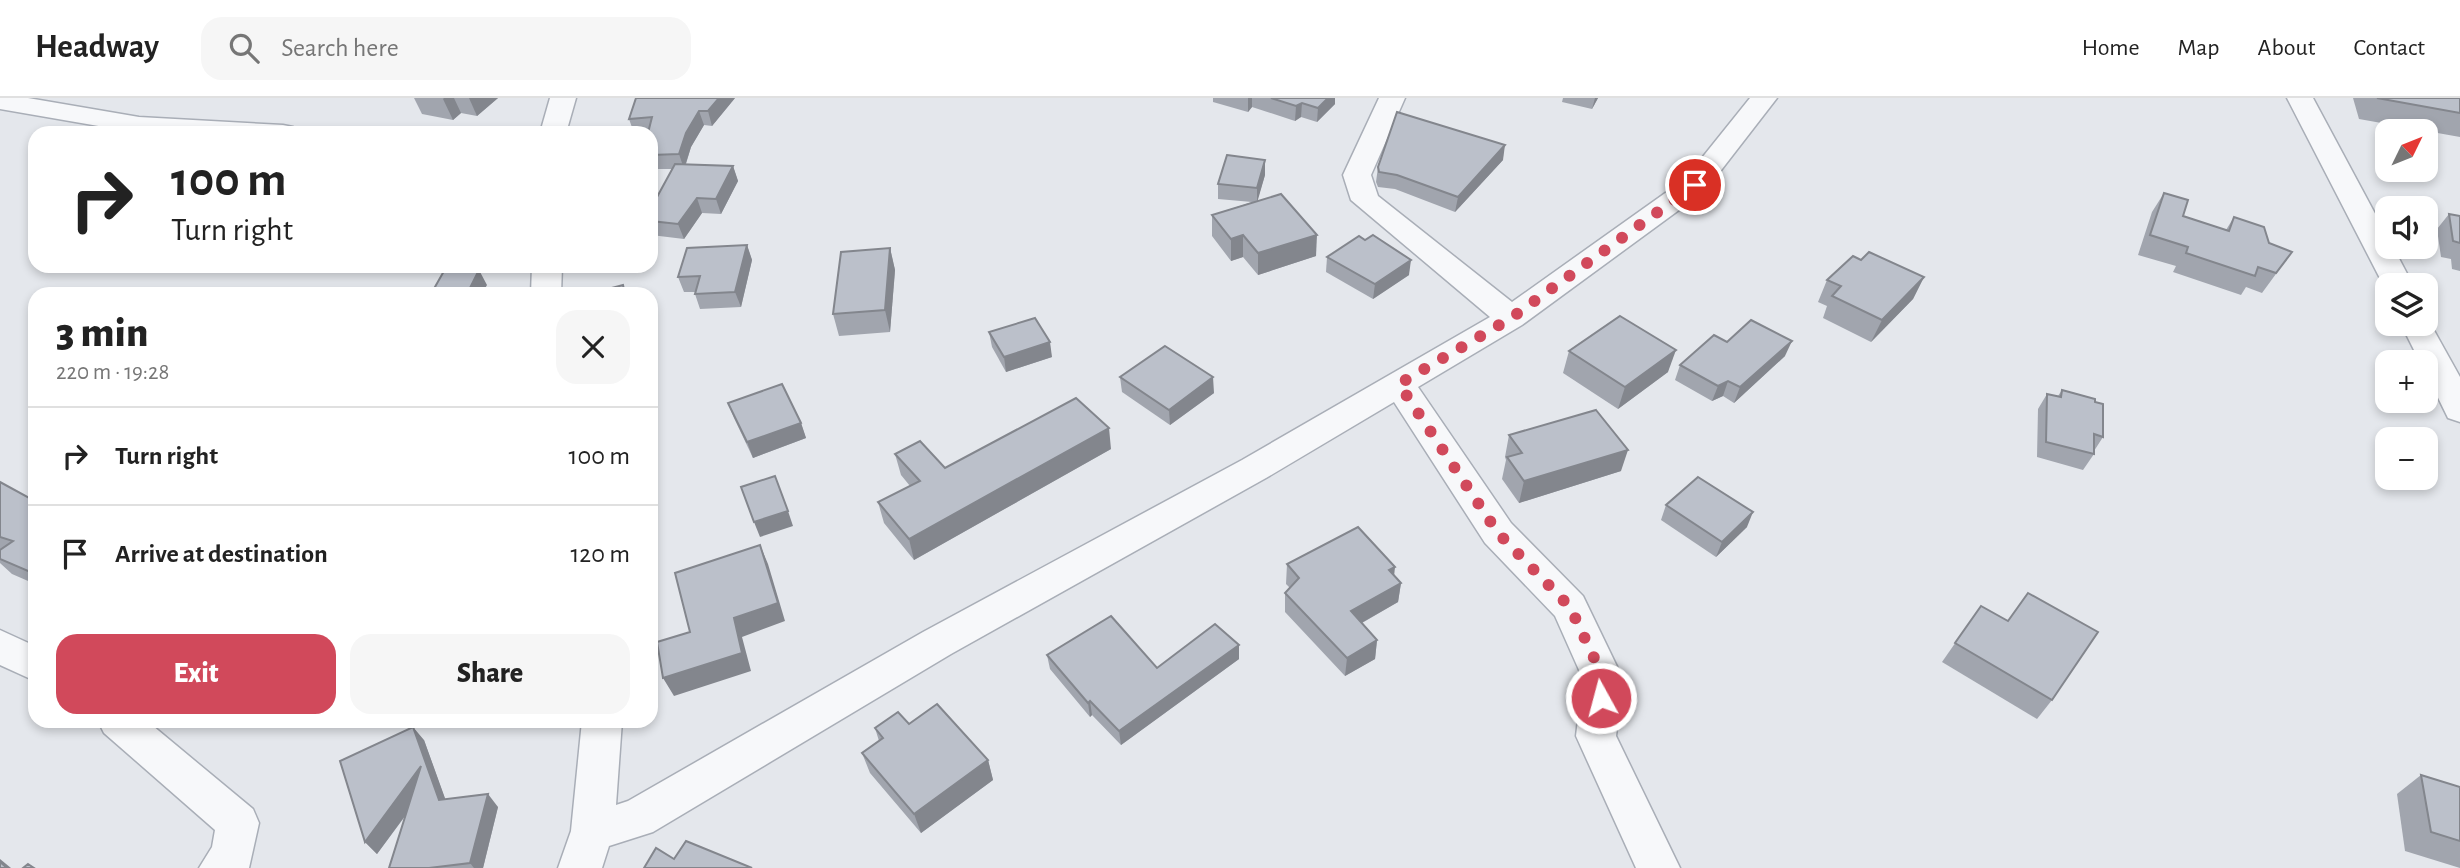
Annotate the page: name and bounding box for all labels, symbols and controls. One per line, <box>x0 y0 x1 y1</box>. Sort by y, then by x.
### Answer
search box <box>201 17 691 80</box>
icon: search <box>225 29 263 67</box>
text: Headway <box>35 31 159 64</box>
text: Search here <box>281 35 399 61</box>
text: Home <box>2082 36 2140 60</box>
text: Map <box>2178 36 2220 60</box>
text: About <box>2258 36 2315 60</box>
text: Contact <box>2353 36 2425 60</box>
north arrow <box>2375 119 2438 182</box>
map controls <box>2375 119 2438 490</box>
icon: right <box>56 154 147 245</box>
pin <box>1665 155 1725 215</box>
text: 100 m <box>171 156 287 205</box>
icon: arrive <box>1676 166 1714 204</box>
button: sound <box>2375 196 2438 259</box>
text: Turn right <box>171 214 293 246</box>
button: layers <box>2375 273 2438 336</box>
button: close <box>556 310 630 384</box>
text: 3 min <box>56 312 148 354</box>
button: + <box>2375 350 2438 413</box>
text: 220 m · 19:28 <box>56 361 169 384</box>
button: − <box>2375 427 2438 490</box>
icon: right <box>56 437 94 475</box>
text: Turn right <box>115 443 218 469</box>
text: 100 m <box>569 443 630 469</box>
icon: arrive <box>56 535 94 573</box>
text: Arrive at destination <box>115 541 328 567</box>
text: 120 m <box>570 541 630 567</box>
button: Exit <box>56 634 336 714</box>
button: Share <box>350 634 630 714</box>
position arrow <box>1564 661 1638 735</box>

